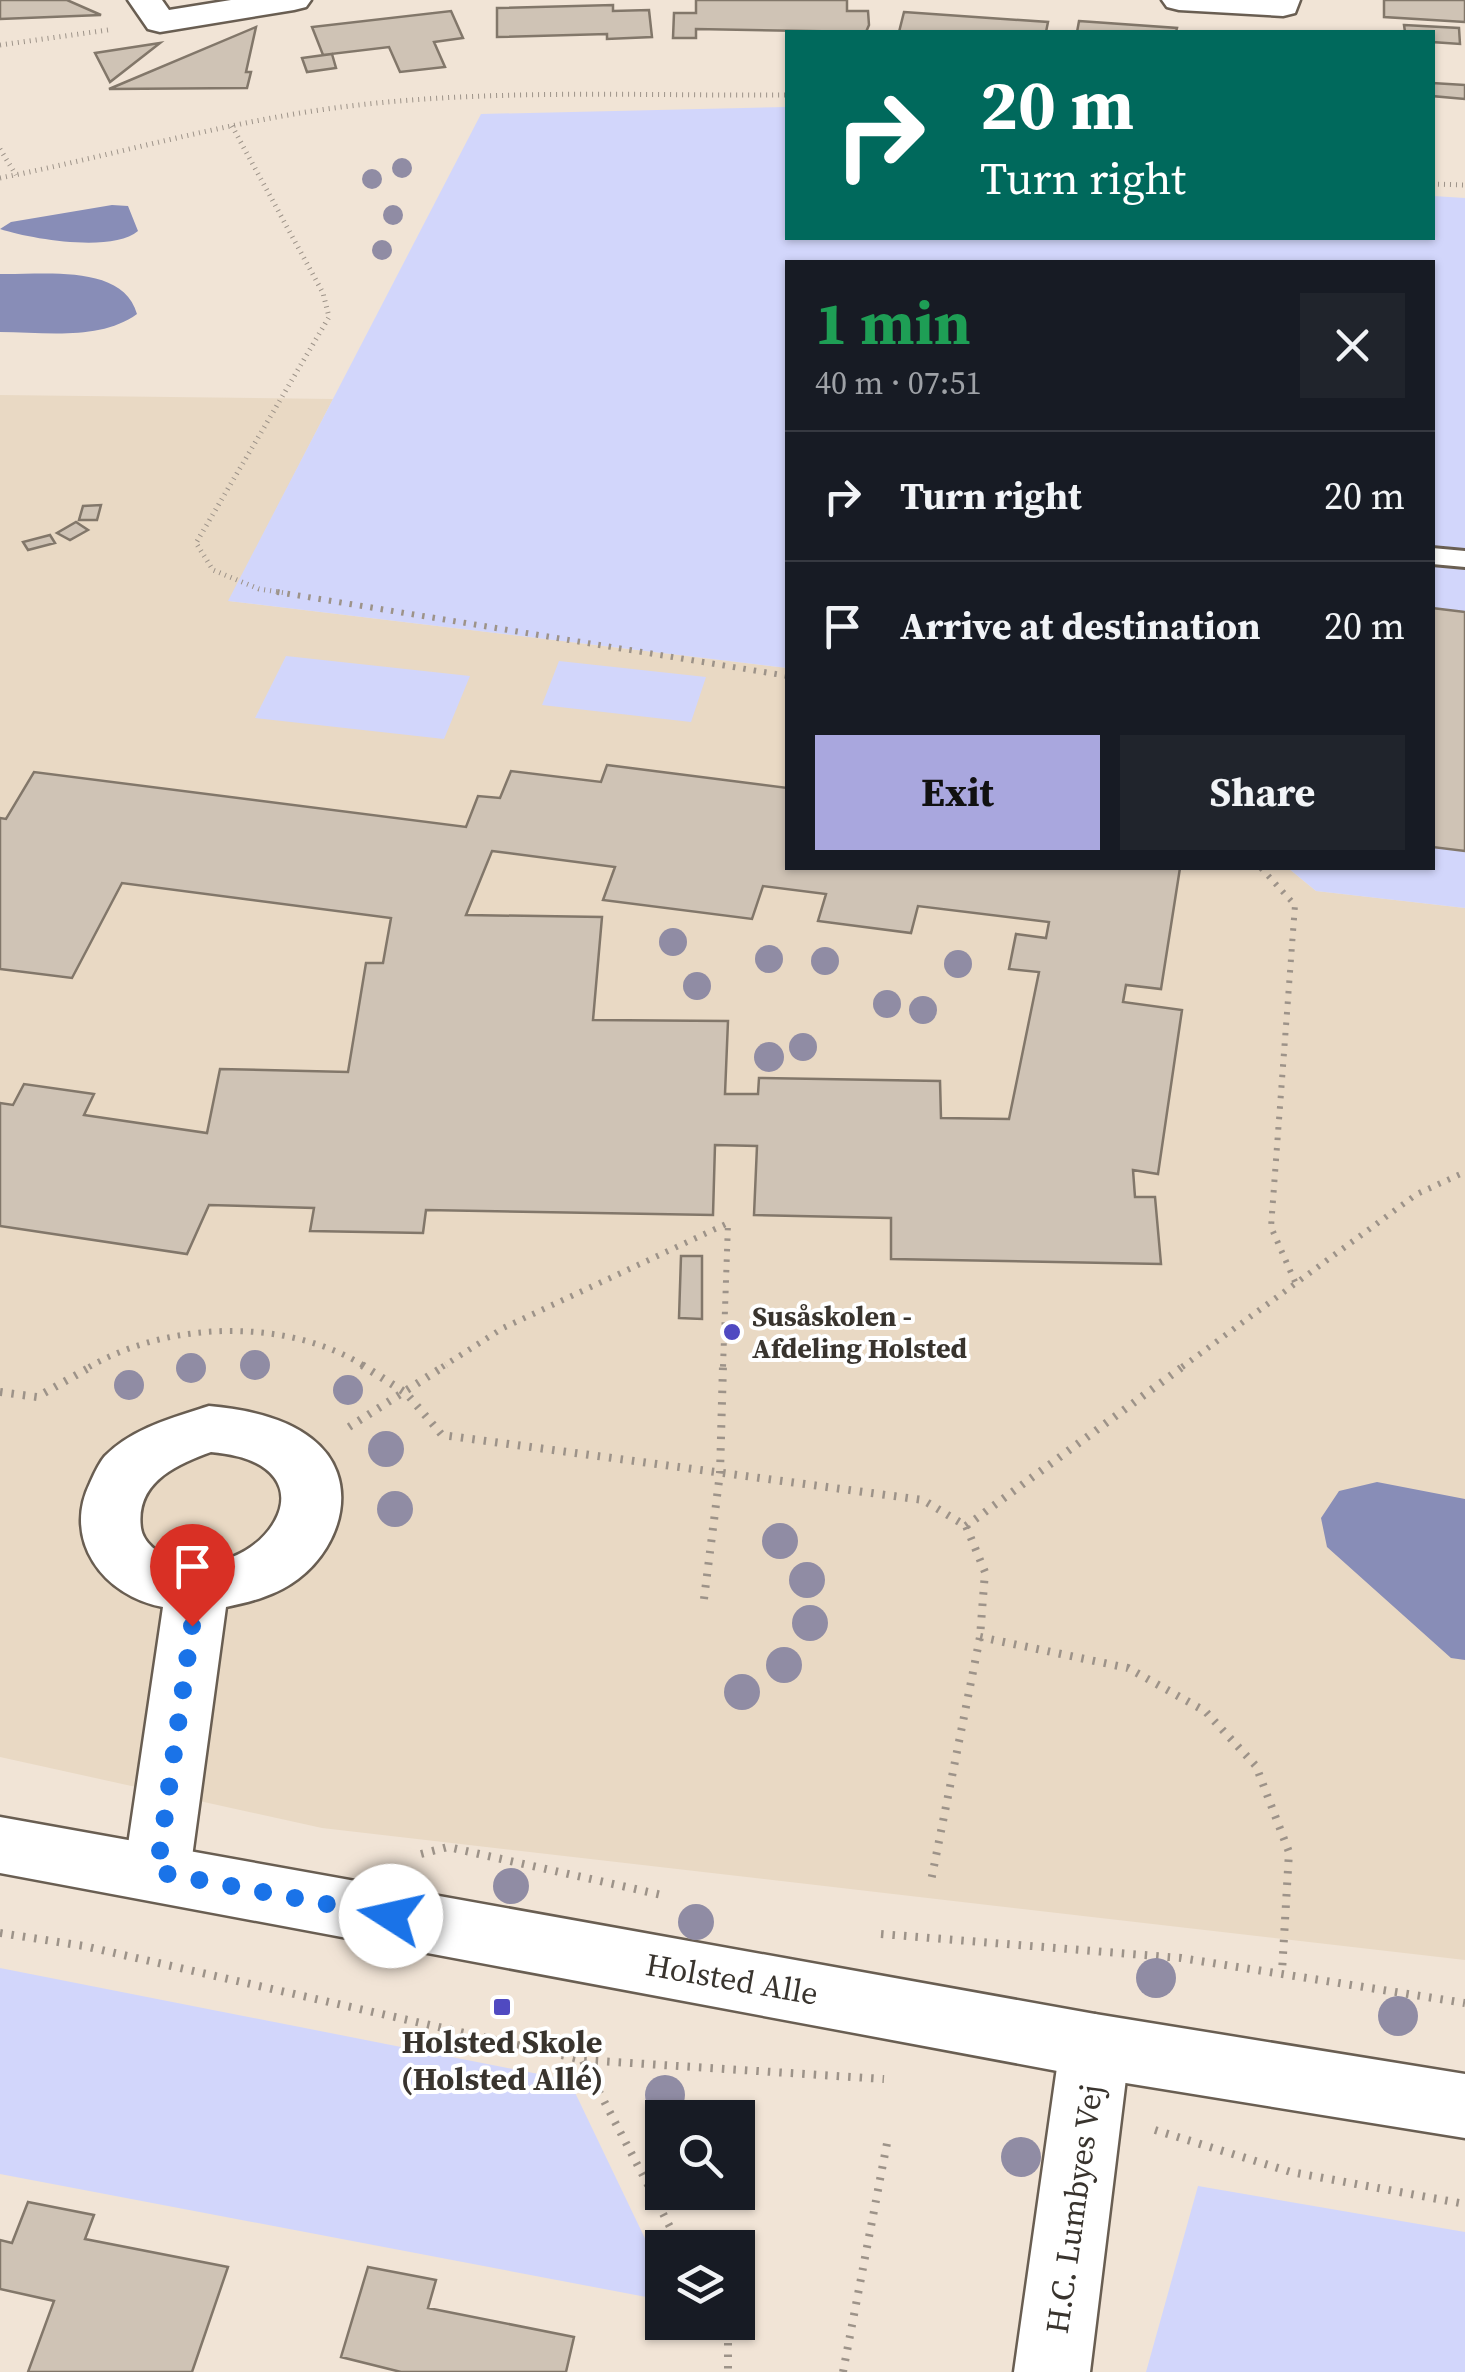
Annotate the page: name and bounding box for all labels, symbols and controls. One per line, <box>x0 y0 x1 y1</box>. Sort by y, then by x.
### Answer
text: 20 m <box>980 56 1134 152</box>
icon: right <box>815 70 945 200</box>
text: Turn right <box>980 147 1186 209</box>
text: 1 min <box>815 282 971 364</box>
button: close <box>1300 293 1405 398</box>
text: 40 m · 07:51 <box>815 361 981 405</box>
icon: right <box>815 469 870 524</box>
text: Turn right <box>900 470 1082 522</box>
text: 20 m <box>1324 470 1405 522</box>
icon: arrive <box>815 599 870 654</box>
text: Arrive at destination <box>900 600 1261 652</box>
text: 20 m <box>1324 600 1405 652</box>
button: Exit <box>815 735 1100 850</box>
button: Share <box>1120 735 1405 850</box>
place label: Susåskolen - Afdeling Holsted <box>752 1297 967 1367</box>
marker: Susåskolen - Afdeling Holsted <box>721 1321 743 1343</box>
pin <box>150 1524 235 1627</box>
icon: arrive <box>165 1539 220 1594</box>
position arrow <box>339 1864 443 1968</box>
street label: Holsted Alle <box>642 1942 822 2016</box>
marker: Holsted Skole (Holsted Allé) <box>491 1996 513 2018</box>
place label: Holsted Skole (Holsted Allé) <box>401 2020 603 2101</box>
street label: H.C. Lumbyes Vej <box>1035 2082 1113 2336</box>
map controls <box>645 2100 755 2340</box>
button: search <box>645 2100 755 2210</box>
button: layers <box>645 2230 755 2340</box>

